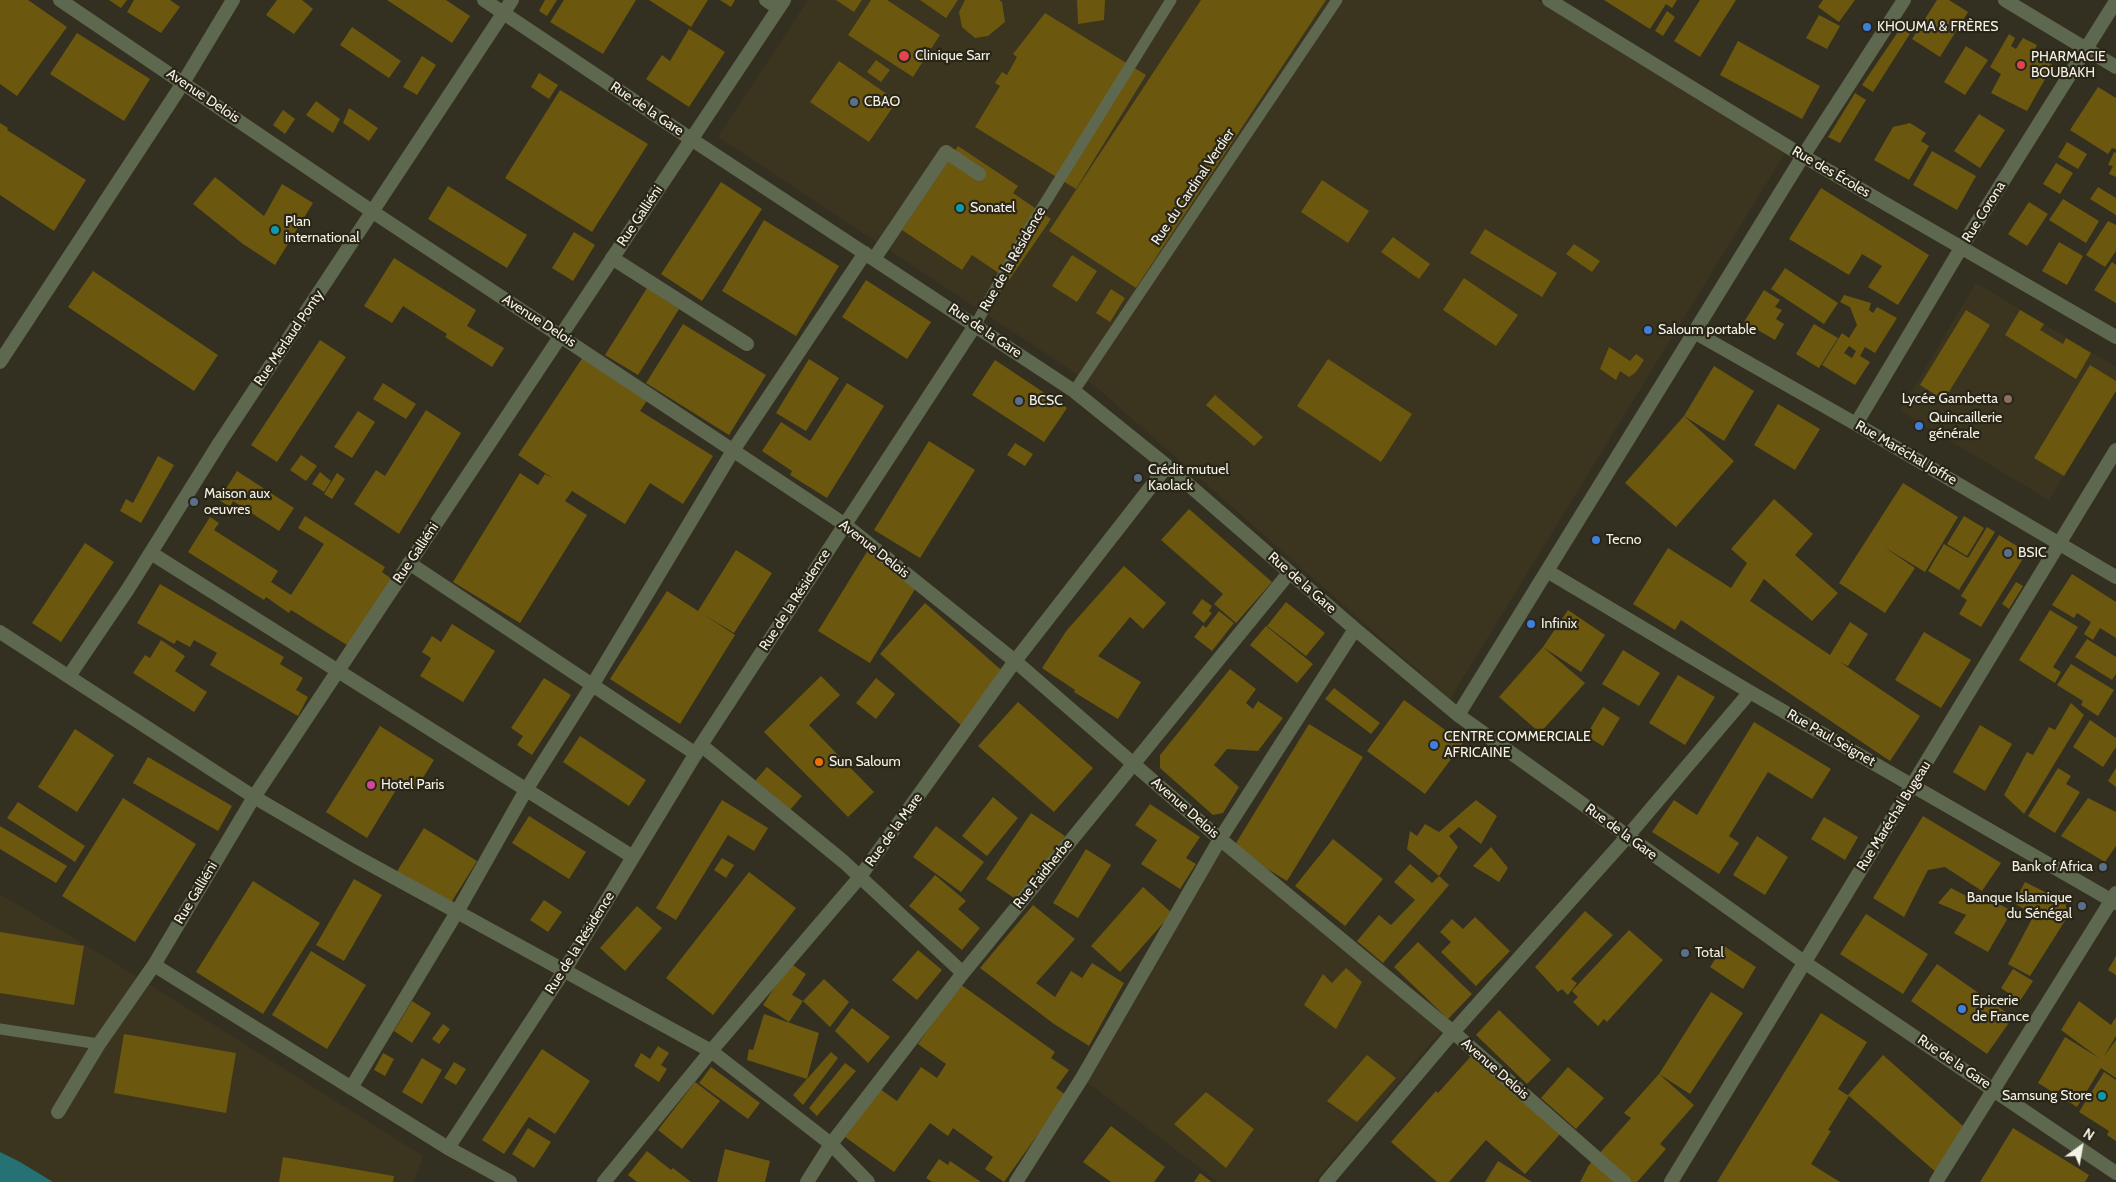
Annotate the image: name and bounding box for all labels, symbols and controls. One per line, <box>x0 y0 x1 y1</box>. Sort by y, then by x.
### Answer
place label: KHOUMA & FRÈRES <box>1877 19 1998 35</box>
marker: KHOUMA & FRÈRES <box>1861 21 1873 33</box>
place label: Clinique Sarr <box>915 48 990 64</box>
marker: Clinique Sarr <box>897 49 911 63</box>
place label: PHARMACIE BOUBAKH <box>2031 49 2106 82</box>
marker: PHARMACIE BOUBAKH <box>2015 59 2027 71</box>
street label: Avenue Delois <box>163 65 243 127</box>
street label: Rue de la Gare <box>607 78 687 140</box>
place label: CBAO <box>864 94 900 110</box>
marker: CBAO <box>848 96 860 108</box>
street label: Rue du Cardinal Verdier <box>1148 126 1238 248</box>
street label: Rue des Écoles <box>1789 143 1873 201</box>
street label: Rue Corona <box>1959 178 2009 246</box>
street label: Rue Galliéni <box>614 182 666 250</box>
place label: Sonatel <box>970 200 1015 216</box>
marker: Sonatel <box>954 202 966 214</box>
street label: Rue de la Résidence <box>976 204 1050 314</box>
place label: Plan international <box>285 214 360 246</box>
marker: Plan international <box>269 224 281 236</box>
street label: Rue Merlaud Ponty <box>251 287 327 389</box>
street label: Avenue Delois <box>499 291 579 351</box>
street label: Rue de la Gare <box>945 300 1025 362</box>
place label: Saloum portable <box>1658 322 1756 338</box>
marker: Saloum portable <box>1642 324 1654 336</box>
place label: Lycée Gambetta <box>1902 391 1998 407</box>
place label: BCSC <box>1029 393 1063 409</box>
marker: Lycée Gambetta <box>2002 393 2014 405</box>
marker: BCSC <box>1013 395 1025 407</box>
place label: Quincaillerie générale <box>1929 410 2002 442</box>
street label: Rue Maréchal Joffre <box>1852 417 1960 489</box>
marker: Quincaillerie générale <box>1913 420 1925 432</box>
place label: Crédit mutuel Kaolack <box>1148 462 1229 494</box>
marker: Crédit mutuel Kaolack <box>1132 472 1144 484</box>
place label: Maison aux oeuvres <box>204 486 270 518</box>
marker: Maison aux oeuvres <box>188 496 200 508</box>
street label: Avenue Delois <box>836 516 912 582</box>
street label: Rue Galliéni <box>390 519 442 587</box>
place label: Tecno <box>1606 532 1641 548</box>
marker: Tecno <box>1590 534 1602 546</box>
place label: BSIC <box>2018 545 2047 561</box>
street label: Rue de la Résidence <box>756 546 834 654</box>
marker: BSIC <box>2002 547 2014 559</box>
street label: Rue de la Gare <box>1265 549 1339 617</box>
place label: Infinix <box>1541 616 1577 632</box>
marker: Infinix <box>1525 618 1537 630</box>
street label: Rue Paul Seignet <box>1784 706 1878 770</box>
place label: CENTRE COMMERCIALE AFRICAINE <box>1444 729 1591 762</box>
marker: CENTRE COMMERCIALE AFRICAINE <box>1428 739 1440 751</box>
place label: Sun Saloum <box>829 754 901 770</box>
marker: Sun Saloum <box>813 756 825 768</box>
street label: Rue Maréchal Bugeau <box>1853 758 1935 874</box>
street label: Avenue Delois <box>1148 774 1222 842</box>
place label: Hotel Paris <box>381 777 444 793</box>
marker: Hotel Paris <box>365 779 377 791</box>
street label: Rue de la Mare <box>862 790 926 870</box>
street label: Rue de la Gare <box>1582 800 1660 864</box>
street label: Rue Faidherbe <box>1010 836 1076 912</box>
street label: Rue Galliéni <box>171 859 221 927</box>
place label: Bank of Africa <box>2012 859 2093 875</box>
marker: Bank of Africa <box>2097 861 2109 873</box>
street label: Rue de la Résidence <box>542 889 618 997</box>
place label: Banque Islamique du Sénégal <box>1967 890 2072 922</box>
marker: Banque Islamique du Sénégal <box>2076 900 2088 912</box>
place label: Total <box>1695 945 1724 961</box>
marker: Total <box>1679 947 1691 959</box>
place label: Epicerie de France <box>1972 993 2029 1026</box>
marker: Epicerie de France <box>1956 1003 1968 1015</box>
street label: Rue de la Gare <box>1914 1031 1994 1093</box>
street label: Avenue Delois <box>1458 1035 1532 1103</box>
place label: Samsung Store <box>2002 1088 2092 1104</box>
marker: Samsung Store <box>2096 1090 2108 1102</box>
north arrow <box>2056 1122 2106 1172</box>
text: N <box>2080 1124 2098 1145</box>

